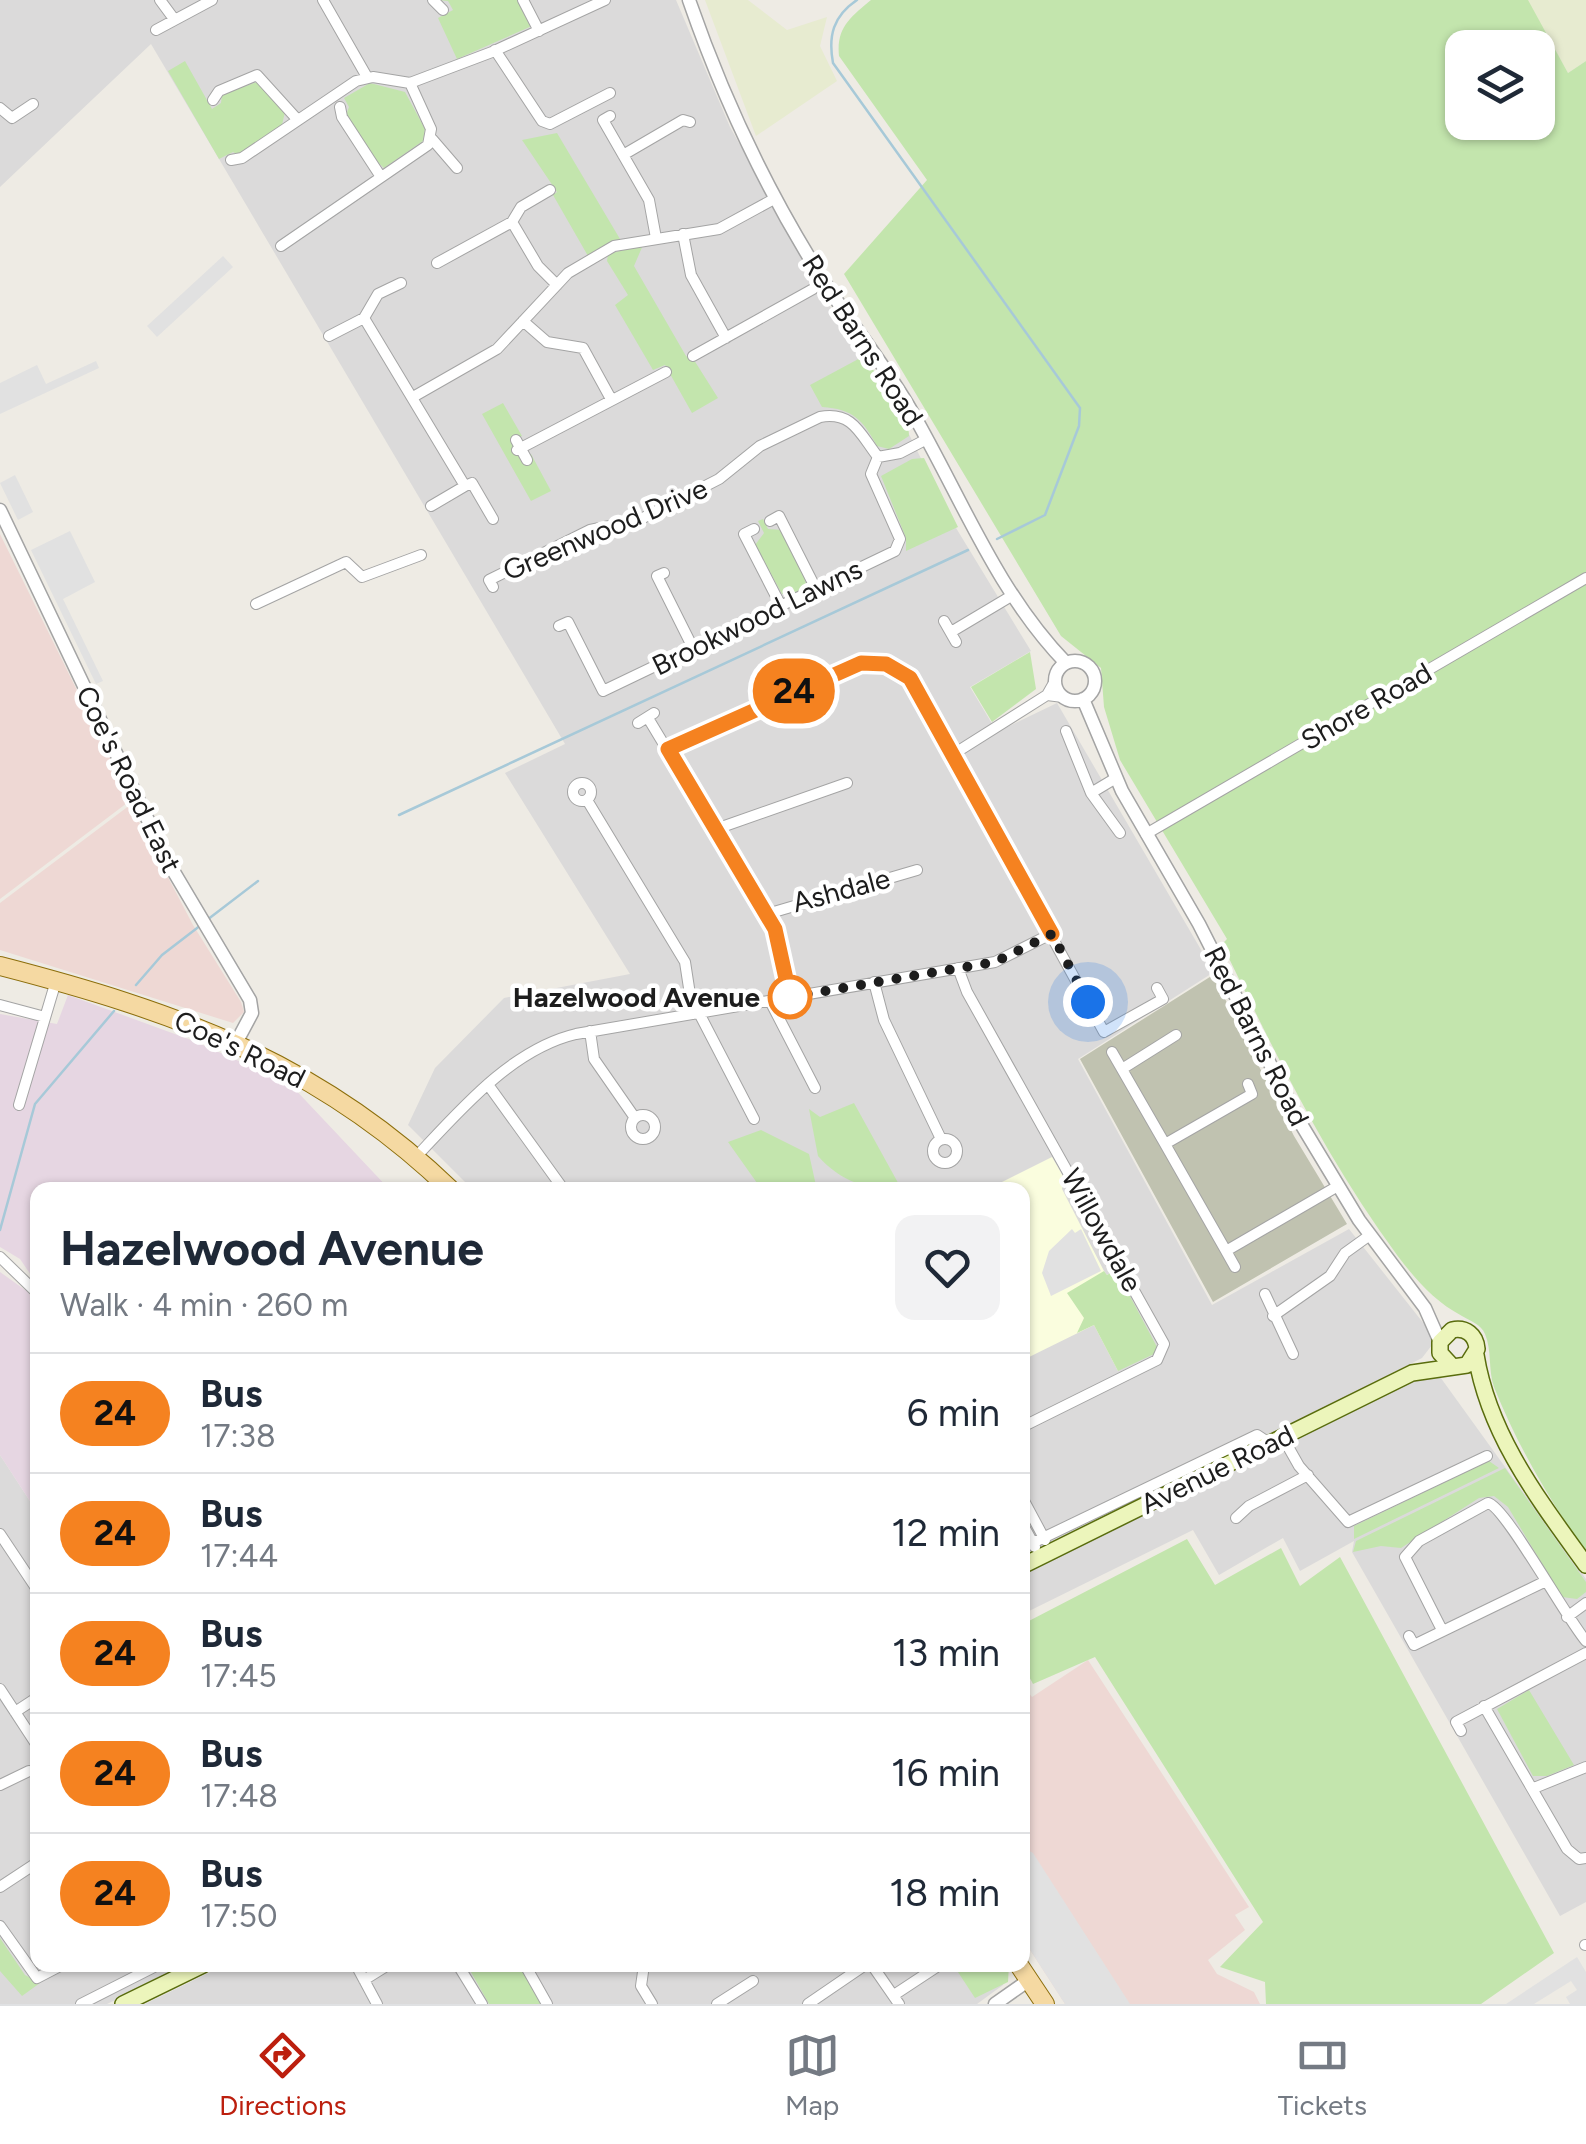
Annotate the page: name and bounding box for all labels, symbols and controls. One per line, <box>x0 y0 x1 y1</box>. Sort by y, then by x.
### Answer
map controls <box>1445 30 1555 140</box>
button: layers <box>1445 30 1555 140</box>
street label: Red Barns Road <box>795 248 931 432</box>
street label: Greenwood Drive <box>498 471 712 587</box>
street label: Brookwood Lawns <box>646 551 868 683</box>
street label: Shore Road <box>1295 655 1437 757</box>
line badge: 24 <box>749 658 839 724</box>
text: 24 <box>773 670 815 712</box>
street label: Coe's Road East <box>69 680 189 878</box>
street label: Ashdale <box>788 861 894 919</box>
street label: Red Barns Road <box>1197 940 1317 1132</box>
marker: Hazelwood Avenue <box>769 976 811 1018</box>
your location <box>1063 977 1113 1027</box>
place label: Hazelwood Avenue <box>513 980 760 1014</box>
street label: Coe's Road <box>169 1003 311 1095</box>
street label: Willowdale <box>1054 1163 1150 1297</box>
button: heart <box>895 1215 1000 1320</box>
text: Hazelwood Avenue <box>60 1219 484 1277</box>
text: Walk · 4 min · 260 m <box>60 1286 348 1324</box>
text: Bus <box>200 1371 263 1417</box>
text: 6 min <box>907 1390 1000 1436</box>
text: 24 <box>94 1392 136 1434</box>
text: 17:38 <box>200 1417 276 1455</box>
street label: Avenue Road <box>1135 1417 1299 1521</box>
text: Bus <box>200 1491 263 1537</box>
text: 12 min <box>891 1510 1000 1556</box>
text: 24 <box>94 1512 136 1554</box>
text: 17:44 <box>200 1537 278 1575</box>
text: Bus <box>200 1611 263 1657</box>
text: 13 min <box>892 1630 1000 1676</box>
text: 24 <box>94 1632 136 1674</box>
text: 17:45 <box>200 1657 277 1695</box>
text: Bus <box>200 1731 263 1777</box>
text: 16 min <box>891 1750 1000 1796</box>
text: 24 <box>94 1752 136 1794</box>
text: 17:48 <box>200 1777 278 1815</box>
text: Bus <box>200 1851 263 1897</box>
text: 18 min <box>889 1870 1000 1916</box>
text: 24 <box>94 1872 136 1914</box>
text: 17:50 <box>200 1897 277 1935</box>
tab: Directions <box>219 2028 347 2122</box>
tab: Map <box>785 2028 840 2122</box>
tab: Tickets <box>1278 2028 1367 2122</box>

